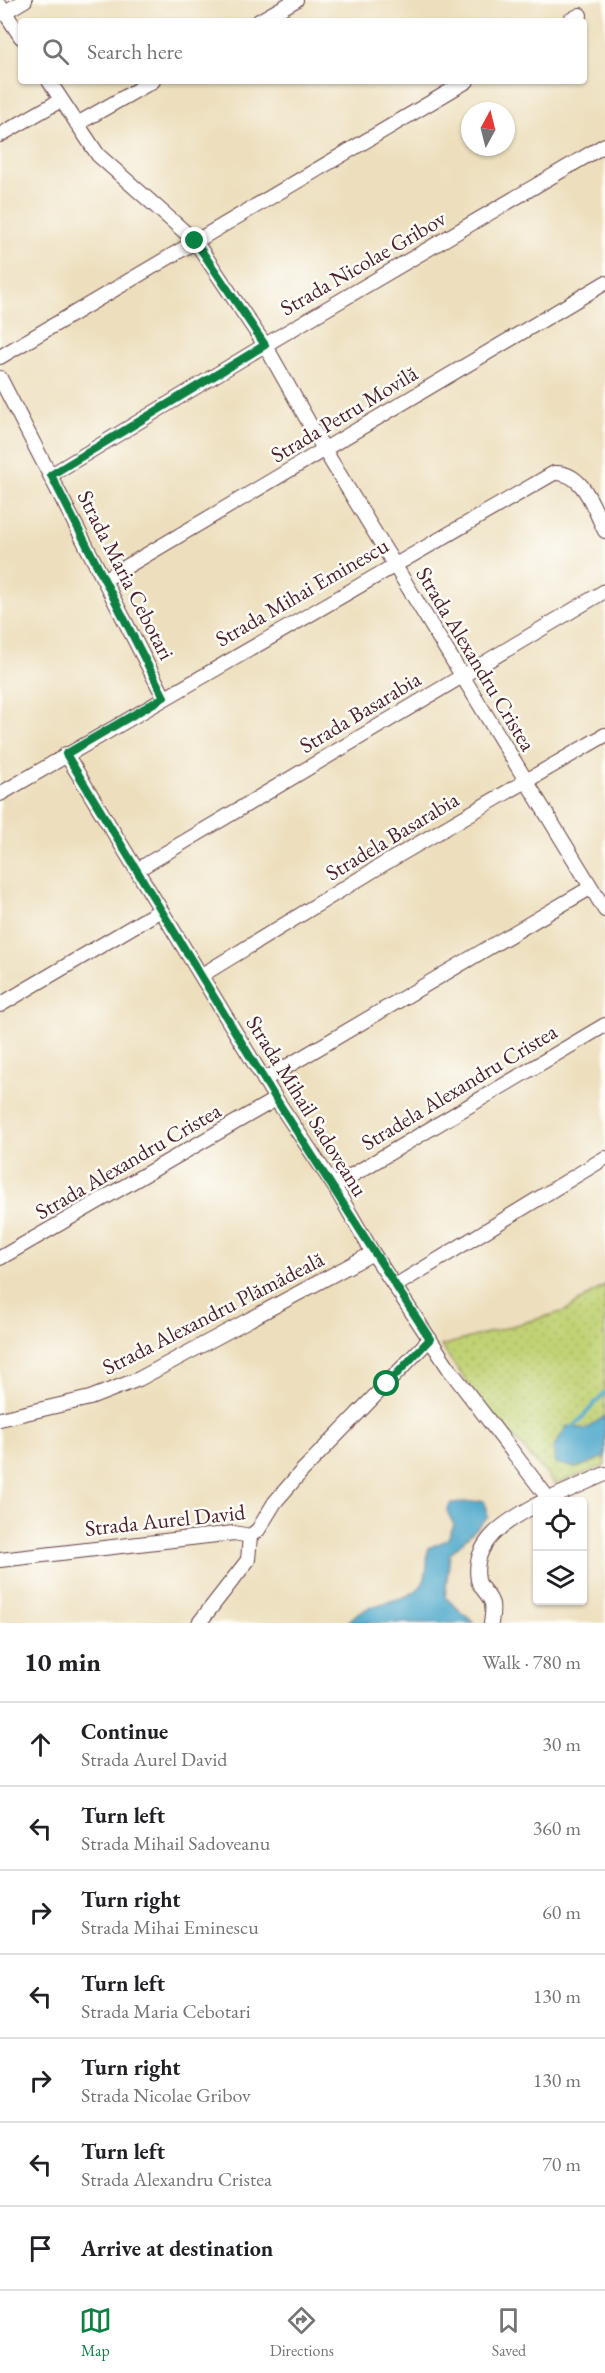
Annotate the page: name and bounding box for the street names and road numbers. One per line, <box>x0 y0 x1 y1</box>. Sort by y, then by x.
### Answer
street label: Strada Nicolae Gribov <box>275 204 451 322</box>
street label: Strada Petru Movilă <box>265 359 423 469</box>
street label: Strada Maria Cebotari <box>71 485 181 665</box>
street label: Strada Mihai Eminescu <box>210 530 394 653</box>
street label: Strada Alexandru Cristea <box>409 562 543 757</box>
street label: Strada Basarabia <box>294 664 426 760</box>
street label: Stradela Basarabia <box>320 785 464 887</box>
street label: Strada Mihail Sadoveanu <box>240 1010 375 1202</box>
street label: Stradela Alexandru Cristea <box>356 1017 563 1157</box>
street label: Strada Alexandru Cristea <box>30 1096 226 1226</box>
street label: Strada Alexandru Plămădeală <box>97 1244 329 1382</box>
street label: Strada Aurel David <box>83 1497 247 1543</box>

